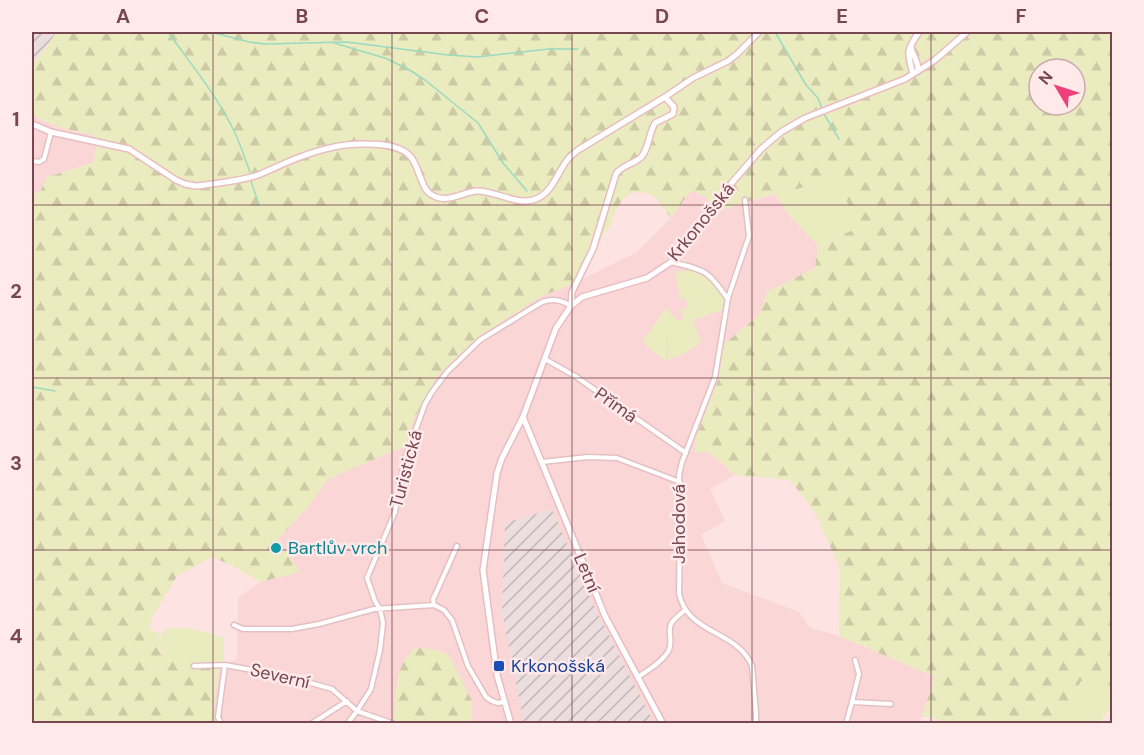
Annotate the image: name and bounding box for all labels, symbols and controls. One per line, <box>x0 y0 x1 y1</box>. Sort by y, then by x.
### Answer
text: A <box>116 3 130 29</box>
text: B <box>296 3 308 29</box>
text: C <box>475 3 489 29</box>
text: D <box>655 3 669 29</box>
text: E <box>836 3 848 29</box>
text: F <box>1015 3 1027 29</box>
north arrow <box>1027 57 1087 117</box>
text: N <box>1034 67 1058 89</box>
text: 1 <box>12 106 20 132</box>
street label: Krkonošská <box>662 178 740 266</box>
text: 2 <box>10 278 22 304</box>
street label: Přímá <box>590 382 642 428</box>
street label: Turistická <box>384 427 428 511</box>
text: 3 <box>10 450 22 476</box>
street label: Jahodová <box>667 484 691 564</box>
place label: Bartlův vrch <box>288 536 387 560</box>
marker: Bartlův vrch <box>269 541 283 555</box>
street label: Letní <box>568 550 606 596</box>
text: 4 <box>10 623 23 649</box>
place label: Krkonošská <box>511 654 605 678</box>
street label: Severní <box>248 657 312 695</box>
marker: Krkonošská <box>492 659 506 673</box>

